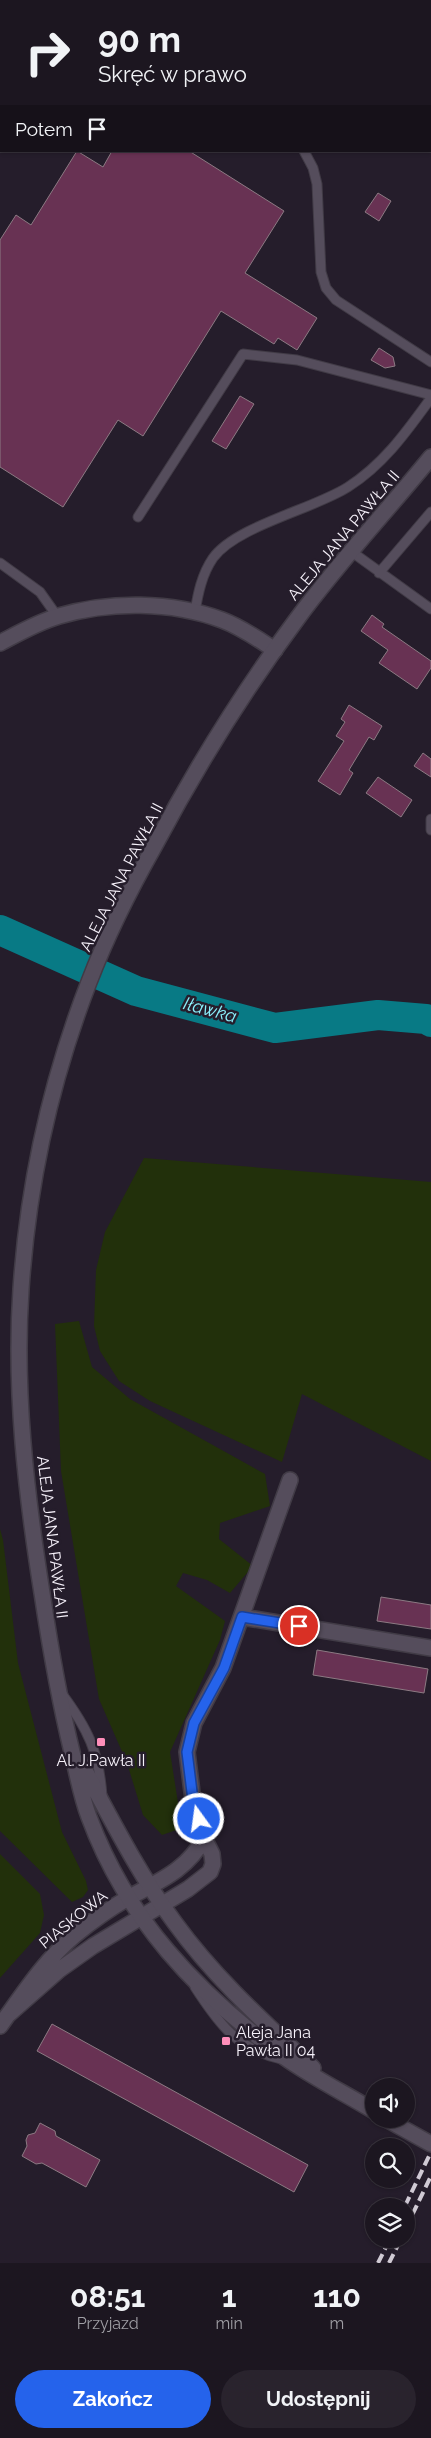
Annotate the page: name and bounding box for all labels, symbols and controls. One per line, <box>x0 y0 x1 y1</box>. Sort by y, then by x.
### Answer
text: 90 m <box>98 19 181 60</box>
icon: right <box>15 20 80 85</box>
text: Skręć w prawo <box>98 61 247 87</box>
icon: arrive <box>83 115 111 143</box>
text: Potem <box>15 118 73 140</box>
street label: ALEJA JANA PAWŁA II <box>283 466 403 604</box>
street label: ALEJA JANA PAWŁA II <box>76 800 167 955</box>
water label: Iławka <box>181 992 239 1027</box>
street label: ALEJA JANA PAWŁA II <box>33 1455 72 1620</box>
pin <box>278 1605 320 1647</box>
icon: arrive <box>285 1612 313 1640</box>
marker: Al. J.Pawła II <box>95 1736 107 1748</box>
place label: Al. J.Pawła II <box>56 1751 146 1770</box>
position arrow <box>172 1792 224 1844</box>
street label: PIASKOWA <box>35 1886 111 1953</box>
place label: Aleja Jana Pawła II 04 <box>236 2023 316 2060</box>
marker: Aleja Jana Pawła II 04 <box>220 2035 232 2047</box>
map controls <box>365 2078 415 2248</box>
button: sound <box>365 2078 415 2128</box>
button: search <box>365 2138 415 2188</box>
button: layers <box>365 2198 415 2248</box>
text: 08:51 <box>70 2279 145 2314</box>
text: 1 <box>222 2279 237 2314</box>
text: 110 <box>313 2279 361 2314</box>
text: Przyjazd <box>77 2314 139 2333</box>
text: min <box>215 2314 243 2333</box>
text: m <box>330 2314 344 2333</box>
button: Zakończ <box>15 2370 211 2428</box>
button: Udostępnij <box>221 2370 416 2428</box>

